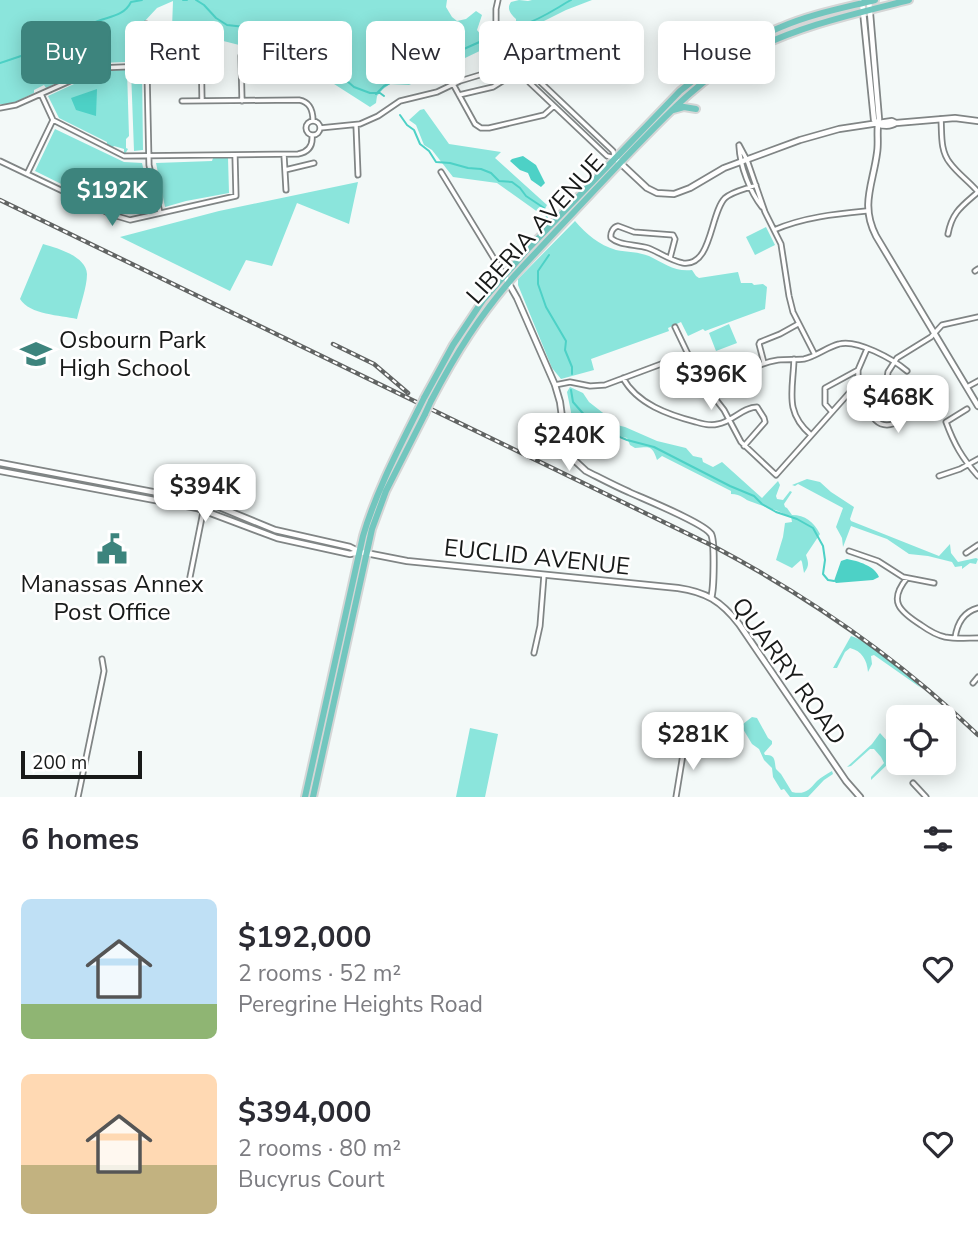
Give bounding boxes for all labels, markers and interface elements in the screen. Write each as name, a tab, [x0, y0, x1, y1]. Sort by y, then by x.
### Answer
chip: Buy	[21, 21, 111, 84]
chip: Rent	[125, 21, 224, 84]
chip: Filters	[238, 21, 352, 84]
chip: New	[366, 21, 465, 84]
chip: Apartment	[479, 21, 644, 84]
chip: House	[658, 21, 775, 84]
street label: LIBERIA AVENUE	[459, 147, 611, 311]
pin: $192K	[63, 168, 161, 228]
text: $192K	[77, 175, 147, 206]
place label: Osbourn Park High School	[59, 324, 207, 384]
school or university icon: Osbourn Park High School	[19, 337, 53, 371]
pin: $396K	[662, 352, 760, 412]
text: $396K	[676, 359, 746, 390]
pin: $468K	[849, 376, 947, 435]
text: $468K	[863, 382, 933, 413]
pin: $240K	[520, 414, 618, 473]
text: $240K	[534, 420, 604, 451]
pin: $394K	[156, 464, 254, 524]
text: $394K	[170, 471, 240, 502]
street label: EUCLID AVENUE	[442, 531, 632, 583]
public building icon: Manassas Annex Post Office	[95, 532, 129, 566]
place label: Manassas Annex Post Office	[20, 568, 204, 628]
street label: QUARRY ROAD	[725, 591, 853, 751]
map controls	[886, 705, 956, 775]
button: locate	[886, 705, 956, 775]
pin: $281K	[644, 712, 742, 772]
text: $281K	[658, 719, 728, 750]
scale bar	[21, 748, 142, 780]
text: 200 m	[32, 750, 87, 776]
text: 6 homes	[21, 819, 139, 860]
icon: filters	[919, 820, 957, 858]
text: $192,000	[238, 917, 371, 958]
icon: home	[77, 927, 161, 1011]
icon: heart	[919, 950, 957, 988]
text: 2 rooms · 52 m²	[238, 958, 401, 989]
text: Peregrine Heights Road	[238, 989, 483, 1020]
text: $394,000	[238, 1092, 371, 1133]
icon: home	[77, 1102, 161, 1186]
icon: heart	[919, 1125, 957, 1163]
text: 2 rooms · 80 m²	[238, 1133, 401, 1164]
text: Bucyrus Court	[238, 1164, 384, 1195]

